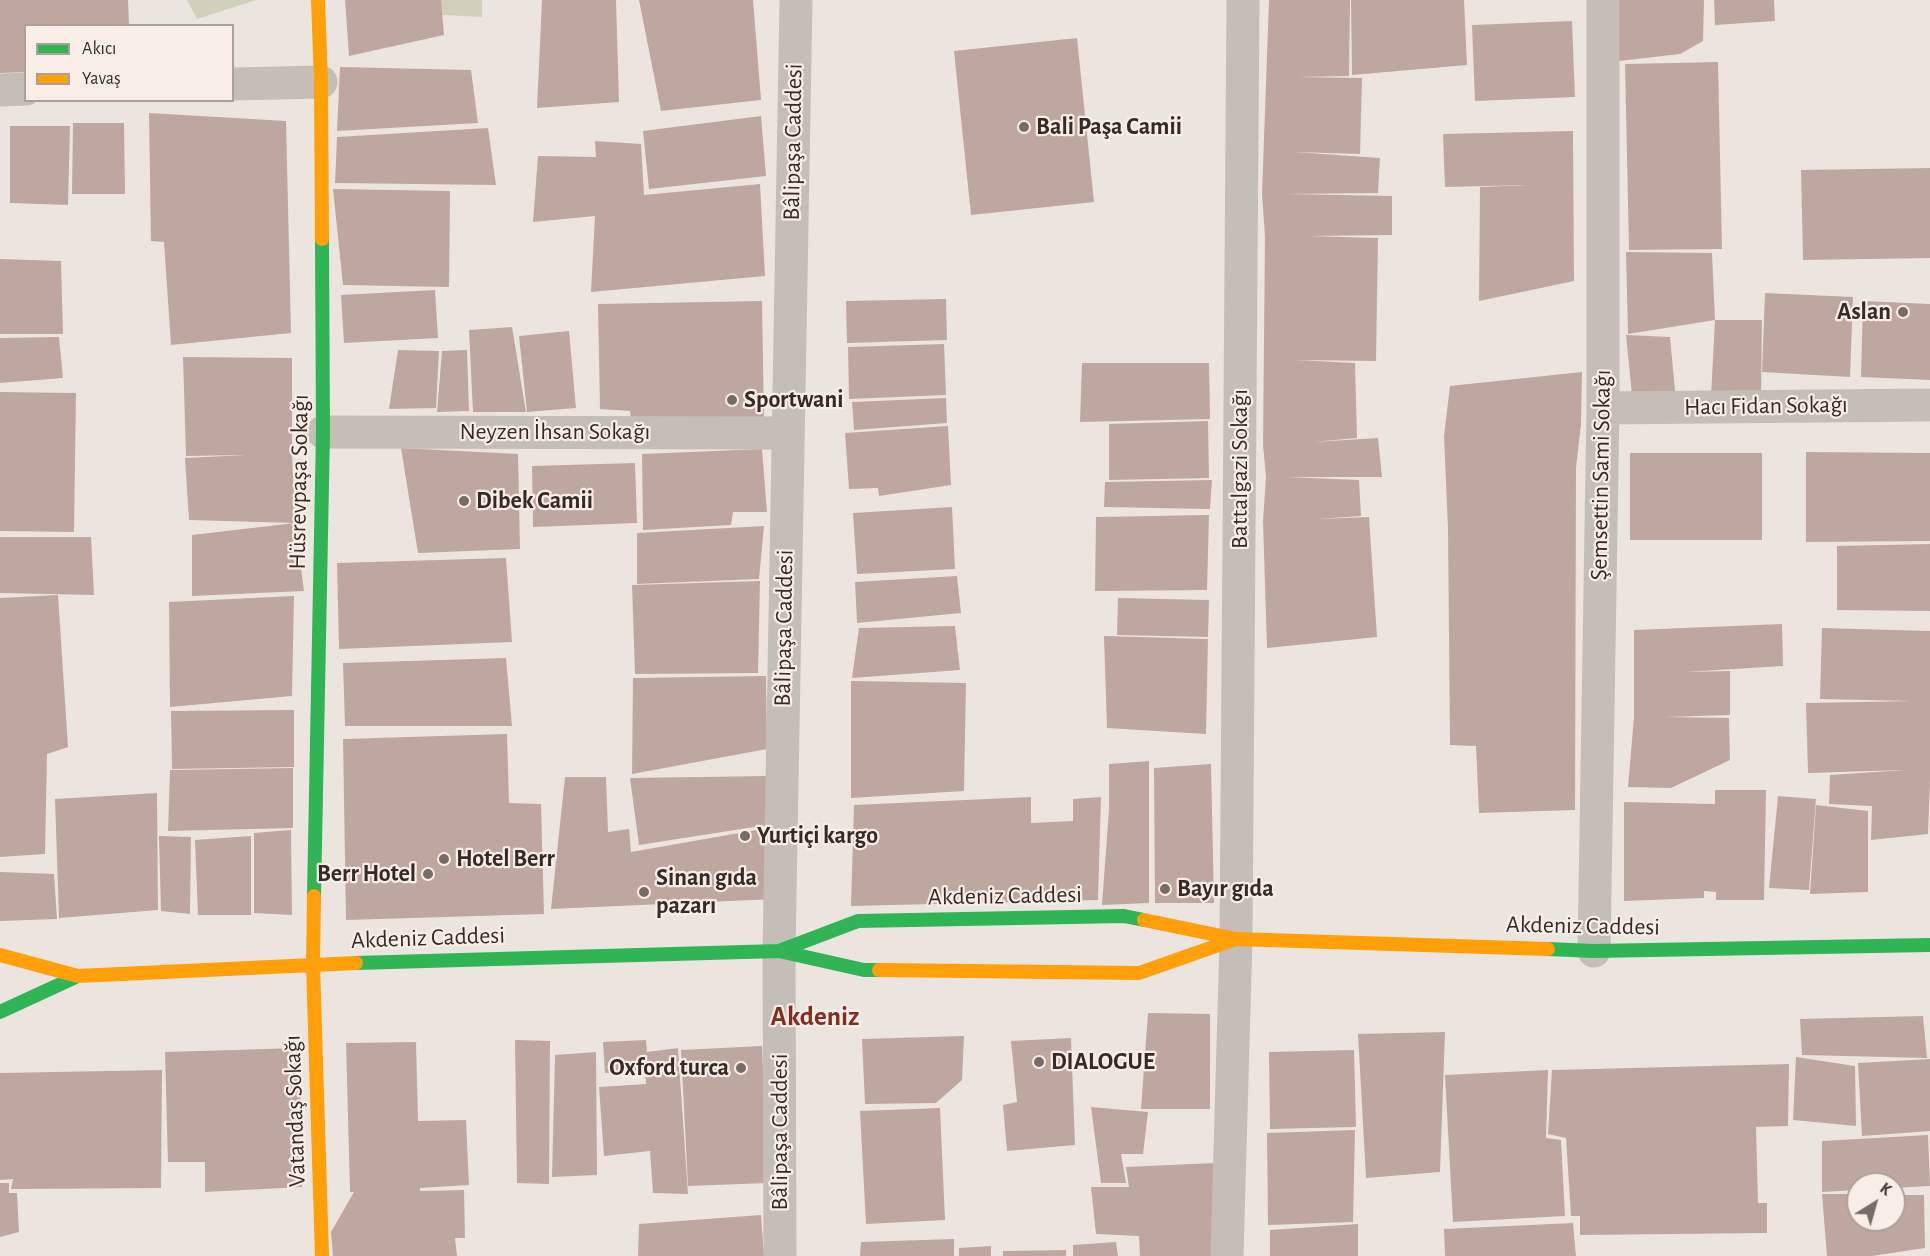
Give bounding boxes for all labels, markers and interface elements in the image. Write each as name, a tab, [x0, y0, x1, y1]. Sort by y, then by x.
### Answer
legend	[24, 24, 234, 102]
text: Akıcı	[82, 40, 116, 58]
street label: Bâlipaşa Caddesi	[777, 63, 809, 221]
text: Yavaş	[82, 70, 121, 88]
place label: Bali Paşa Camii	[1036, 113, 1182, 141]
marker: Bali Paşa Camii	[1017, 120, 1031, 134]
place label: Aslan	[1837, 298, 1891, 326]
marker: Aslan	[1896, 305, 1910, 319]
street label: Şemsettin Sami Sokağı	[1585, 369, 1617, 581]
place label: Sportwani	[744, 386, 843, 414]
street label: Battalgazi Sokağı	[1226, 389, 1254, 549]
street label: Hacı Fidan Sokağı	[1684, 390, 1848, 422]
marker: Sportwani	[725, 393, 739, 407]
street label: Hüsrevpaşa Sokağı	[283, 394, 315, 570]
street label: Neyzen İhsan Sokağı	[460, 418, 650, 446]
place label: Dibek Camii	[476, 487, 593, 515]
marker: Dibek Camii	[457, 494, 471, 508]
street label: Bâlipaşa Caddesi	[768, 549, 800, 707]
place label: Yurtiçi kargo	[757, 822, 878, 850]
marker: Yurtiçi kargo	[738, 829, 752, 843]
place label: Hotel Berr	[456, 845, 555, 873]
marker: Hotel Berr	[437, 852, 451, 866]
place label: Berr Hotel	[317, 860, 416, 888]
place label: Sinan gıda pazarı	[656, 864, 757, 920]
marker: Berr Hotel	[421, 867, 435, 881]
place label: Bayır gıda	[1177, 875, 1274, 903]
street label: Akdeniz Caddesi	[928, 880, 1082, 912]
marker: Bayır gıda	[1158, 882, 1172, 896]
marker: Sinan gıda pazarı	[637, 885, 651, 899]
street label: Akdeniz Caddesi	[1506, 910, 1660, 942]
street label: Akdeniz Caddesi	[350, 921, 506, 955]
district label: Akdeniz	[770, 1001, 860, 1033]
street label: Vatandaş Sokağı	[278, 1034, 312, 1188]
place label: DIALOGUE	[1051, 1048, 1155, 1076]
street label: Bâlipaşa Caddesi	[766, 1053, 794, 1211]
place label: Oxford turca	[609, 1054, 729, 1082]
marker: DIALOGUE	[1032, 1055, 1046, 1069]
marker: Oxford turca	[734, 1061, 748, 1075]
north arrow	[1846, 1172, 1906, 1232]
text: K	[1877, 1180, 1894, 1198]

